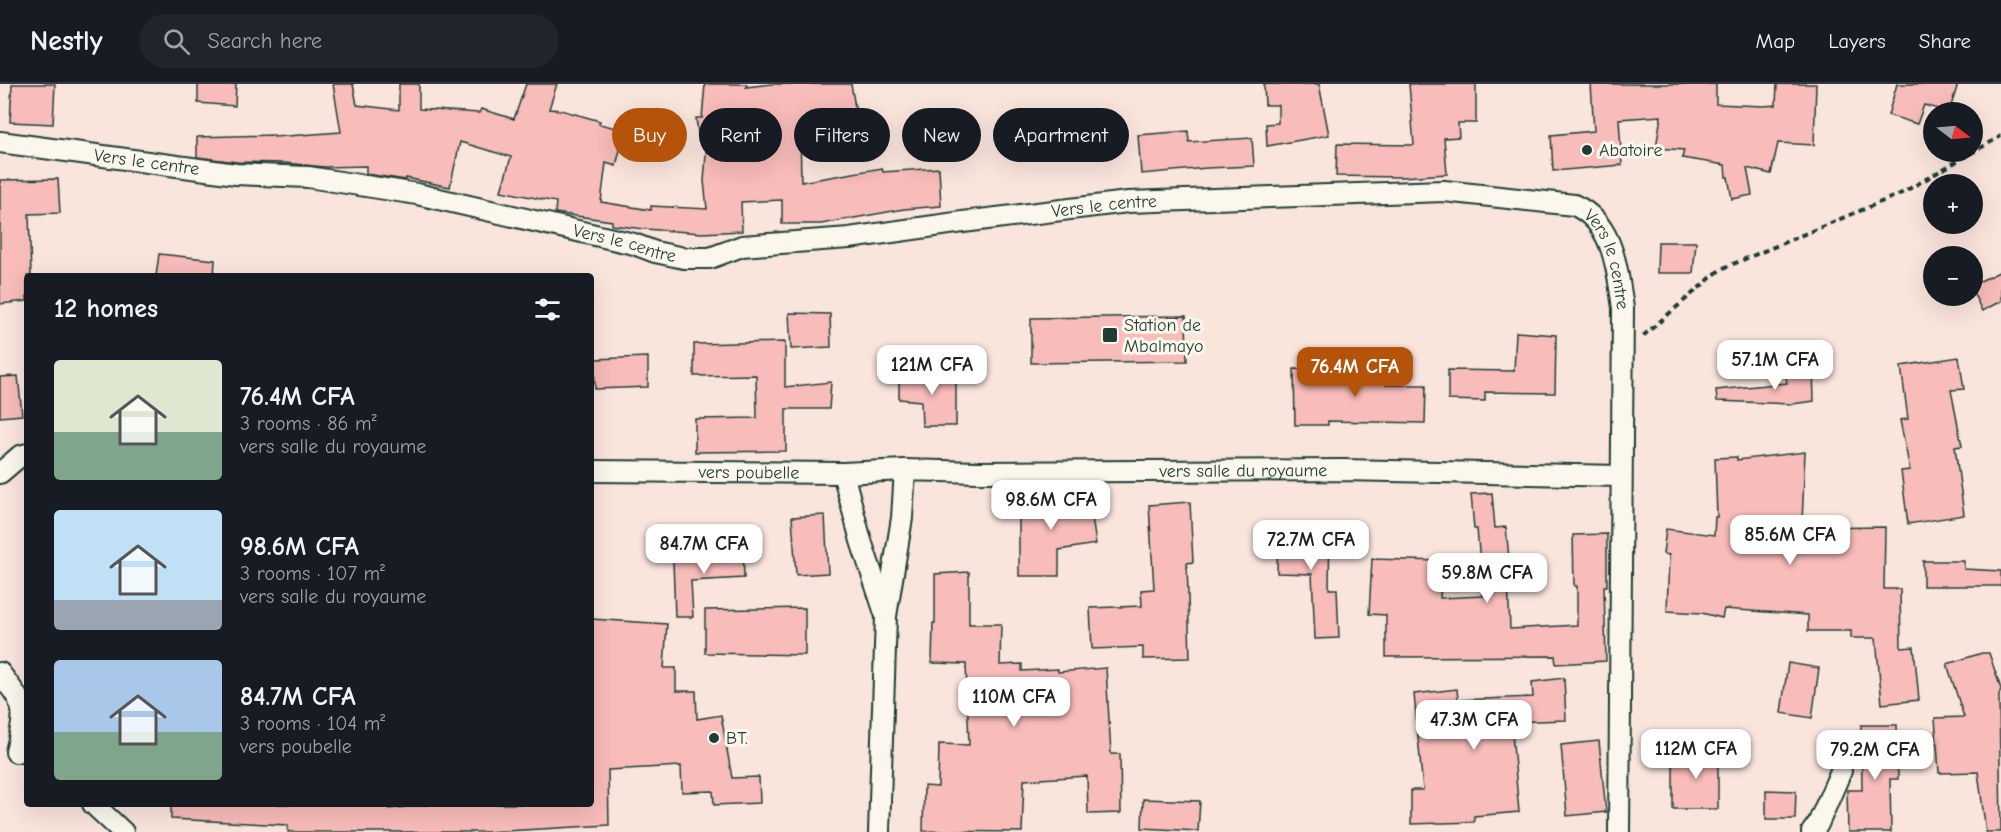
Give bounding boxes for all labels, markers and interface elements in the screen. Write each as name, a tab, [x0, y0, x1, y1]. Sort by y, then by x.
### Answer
search box	[139, 14, 559, 68]
text: Nestly	[30, 25, 103, 57]
icon: search	[160, 25, 193, 58]
text: Search here	[208, 28, 322, 54]
text: Map	[1756, 29, 1795, 53]
text: Layers	[1828, 29, 1886, 53]
text: Share	[1919, 29, 1971, 53]
north arrow	[1923, 102, 1983, 162]
map controls	[1923, 102, 1983, 306]
chip: Buy	[612, 108, 687, 162]
chip: Rent	[699, 108, 782, 162]
chip: Filters	[794, 108, 890, 162]
chip: New	[902, 108, 981, 162]
chip: Apartment	[993, 108, 1129, 162]
place label: Abatoire	[1599, 140, 1662, 161]
marker: Abatoire	[1580, 143, 1594, 157]
street label: Vers le centre	[93, 144, 201, 179]
button: +	[1923, 174, 1983, 234]
street label: Vers le centre	[1050, 191, 1157, 222]
street label: Vers le centre	[1580, 205, 1634, 311]
street label: Vers le centre	[571, 220, 678, 267]
button: −	[1923, 246, 1983, 306]
icon: filters	[531, 293, 564, 326]
text: 12 homes	[54, 294, 158, 324]
place label: Station de Mbalmayo	[1124, 315, 1203, 357]
marker: Station de Mbalmayo	[1101, 326, 1119, 344]
pin: 57.1M CFA	[1706, 340, 1844, 391]
pin: 121M CFA	[870, 345, 994, 396]
pin: 76.4M CFA	[1286, 347, 1424, 398]
text: 57.1M CFA	[1731, 348, 1819, 371]
text: 121M CFA	[891, 353, 973, 376]
text: 76.4M CFA	[1311, 355, 1399, 378]
text: 76.4M CFA	[240, 382, 355, 412]
icon: home	[102, 384, 174, 456]
text: 3 rooms · 86 m²	[240, 412, 377, 435]
text: vers salle du royaume	[240, 435, 426, 458]
street label: vers salle du royaume	[1159, 460, 1327, 482]
street label: vers poubelle	[698, 461, 799, 483]
pin: 98.6M CFA	[982, 480, 1120, 531]
text: 98.6M CFA	[1005, 488, 1097, 511]
pin: 85.6M CFA	[1721, 515, 1859, 566]
pin: 72.7M CFA	[1242, 520, 1380, 571]
text: 85.6M CFA	[1744, 523, 1836, 546]
pin: 84.7M CFA	[635, 524, 773, 575]
text: 72.7M CFA	[1267, 528, 1355, 551]
text: 98.6M CFA	[240, 532, 359, 562]
text: 84.7M CFA	[660, 532, 748, 555]
icon: home	[102, 534, 174, 606]
pin: 59.8M CFA	[1418, 553, 1556, 604]
text: 59.8M CFA	[1441, 561, 1533, 584]
text: 3 rooms · 107 m²	[240, 562, 385, 585]
text: vers salle du royaume	[240, 585, 426, 608]
pin: 110M CFA	[952, 677, 1076, 728]
text: 84.7M CFA	[240, 682, 356, 712]
icon: home	[102, 684, 174, 756]
text: 110M CFA	[972, 685, 1056, 708]
pin: 47.3M CFA	[1405, 700, 1543, 751]
text: 47.3M CFA	[1430, 708, 1518, 731]
text: 3 rooms · 104 m²	[240, 712, 385, 735]
place label: BT.	[726, 728, 748, 749]
pin: 112M CFA	[1634, 729, 1758, 780]
pin: 79.2M CFA	[1806, 730, 1944, 781]
marker: BT.	[707, 731, 721, 745]
text: vers poubelle	[240, 735, 352, 758]
text: 112M CFA	[1655, 737, 1737, 760]
text: 79.2M CFA	[1830, 738, 1920, 761]

